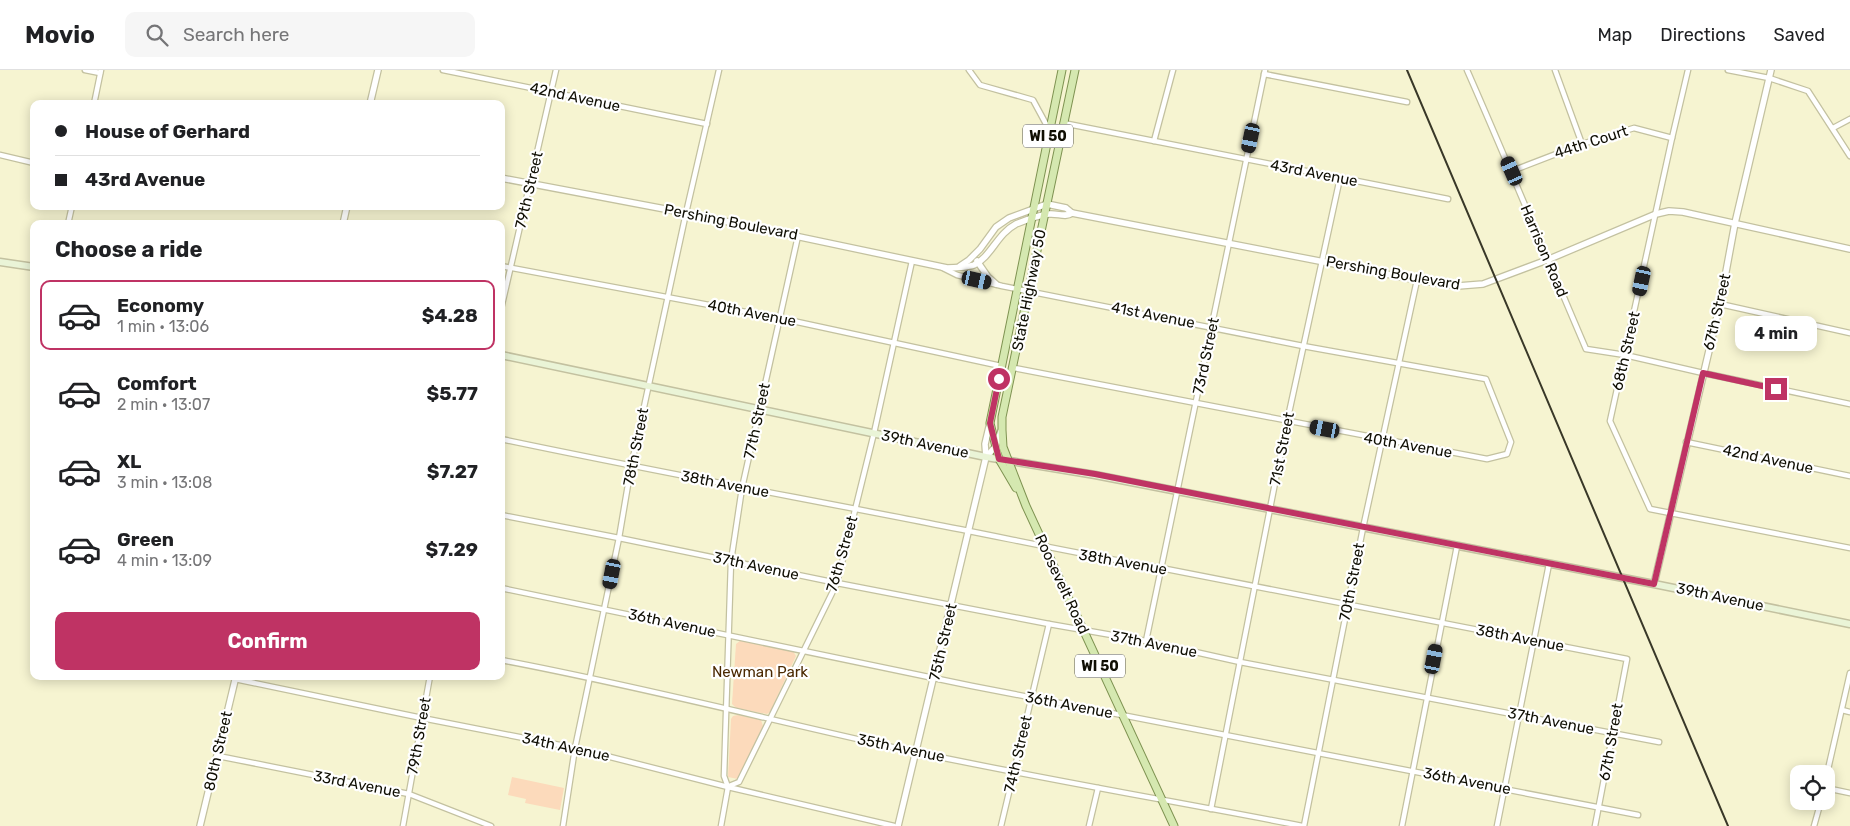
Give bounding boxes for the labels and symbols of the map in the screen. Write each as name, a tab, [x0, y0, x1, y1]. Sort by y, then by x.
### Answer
street label: 42nd Avenue	[528, 79, 622, 115]
car	[1240, 122, 1261, 154]
street label: 44th Court	[1552, 122, 1630, 162]
road number: WI 50	[1023, 124, 1073, 148]
street label: 79th Street	[511, 150, 547, 230]
car	[1499, 154, 1524, 188]
street label: 43rd Avenue	[1269, 156, 1359, 190]
street label: Pershing Boulevard	[663, 200, 799, 244]
street label: Harrison Road	[1516, 202, 1572, 300]
street label: State Highway 50	[1008, 228, 1050, 352]
street label: Pershing Boulevard	[1324, 252, 1462, 294]
car	[1631, 265, 1652, 297]
car	[960, 269, 993, 291]
street label: 67th Street	[1699, 272, 1735, 352]
street label: 40th Avenue	[706, 296, 798, 330]
street label: 41st Avenue	[1110, 298, 1196, 332]
street label: 68th Street	[1608, 310, 1644, 392]
street label: 73rd Street	[1189, 316, 1223, 396]
callout: 4 min	[1735, 316, 1817, 352]
route start	[988, 368, 1010, 390]
route end	[1765, 378, 1787, 400]
street label: 77th Street	[740, 381, 774, 461]
street label: 78th Street	[620, 406, 652, 488]
street label: 71st Street	[1266, 411, 1298, 487]
car	[1308, 419, 1341, 439]
street label: 39th Avenue	[880, 426, 970, 462]
street label: 40th Avenue	[1362, 428, 1454, 462]
street label: 42nd Avenue	[1721, 441, 1815, 477]
street label: 38th Avenue	[679, 467, 771, 501]
street label: 76th Street	[823, 514, 861, 594]
street label: Roosevelt Road	[1031, 531, 1093, 637]
street label: 70th Street	[1336, 541, 1368, 623]
street label: 38th Avenue	[1077, 545, 1169, 579]
street label: 37th Avenue	[711, 548, 801, 584]
car	[601, 558, 622, 590]
street label: 39th Avenue	[1675, 579, 1765, 615]
street label: 75th Street	[925, 602, 961, 682]
street label: 36th Avenue	[627, 605, 717, 641]
street label: 38th Avenue	[1474, 621, 1566, 655]
street label: 37th Avenue	[1109, 627, 1199, 661]
car	[1423, 643, 1444, 675]
road number: WI 50	[1075, 654, 1125, 678]
park label: Newman Park	[712, 663, 808, 681]
street label: 36th Avenue	[1024, 688, 1114, 722]
street label: 79th Street	[403, 696, 435, 776]
street label: 67th Street	[1595, 702, 1627, 782]
street label: 37th Avenue	[1506, 704, 1596, 738]
street label: 80th Street	[200, 709, 236, 793]
street label: 74th Street	[1000, 714, 1036, 794]
street label: 34th Avenue	[521, 729, 611, 765]
street label: 35th Avenue	[856, 730, 946, 766]
street label: 36th Avenue	[1422, 764, 1512, 798]
street label: 33rd Avenue	[312, 767, 402, 801]

